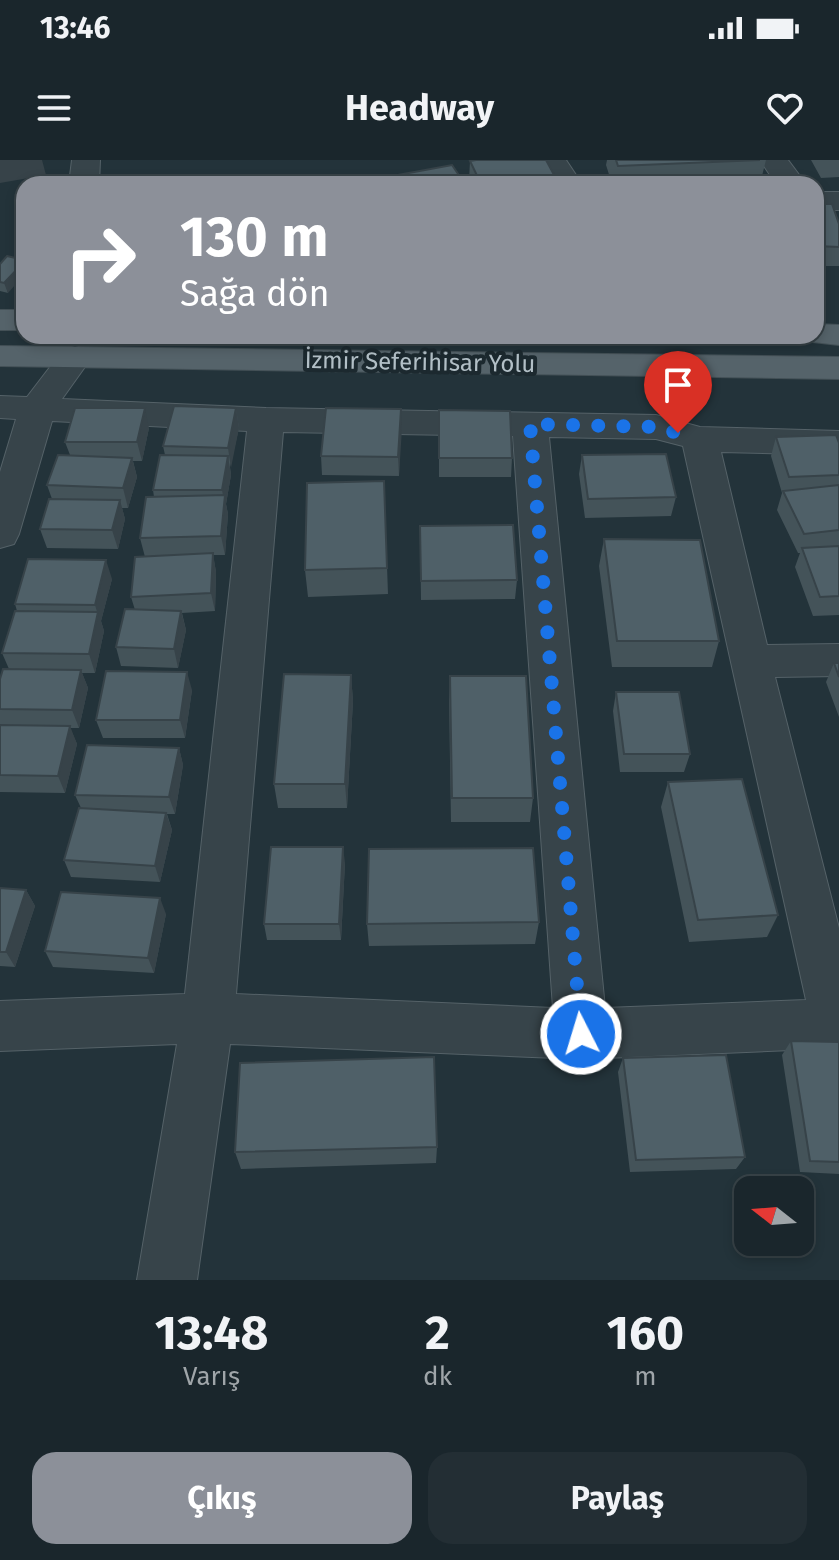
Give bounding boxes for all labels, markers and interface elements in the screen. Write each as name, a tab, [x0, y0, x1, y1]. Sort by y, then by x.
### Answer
text: 13:46	[40, 10, 110, 46]
icon: menu	[32, 86, 76, 130]
text: Headway	[345, 86, 494, 130]
icon: heart	[763, 86, 807, 130]
text: 130 m	[180, 204, 328, 271]
icon: right	[48, 208, 152, 312]
text: Sağa dön	[180, 272, 330, 316]
street label: İzmir Seferihisar Yolu	[304, 346, 536, 378]
pin	[644, 351, 712, 433]
icon: arrive	[656, 363, 700, 407]
position arrow	[539, 992, 623, 1076]
north arrow	[734, 1176, 814, 1256]
map controls	[734, 1176, 814, 1256]
text: 13:48	[155, 1304, 268, 1362]
text: 2	[425, 1304, 450, 1362]
text: 160	[607, 1304, 684, 1362]
text: Varış	[183, 1361, 240, 1392]
text: dk	[423, 1361, 452, 1392]
text: m	[634, 1361, 657, 1392]
button: Çıkış	[32, 1452, 412, 1544]
button: Paylaş	[428, 1452, 807, 1544]

